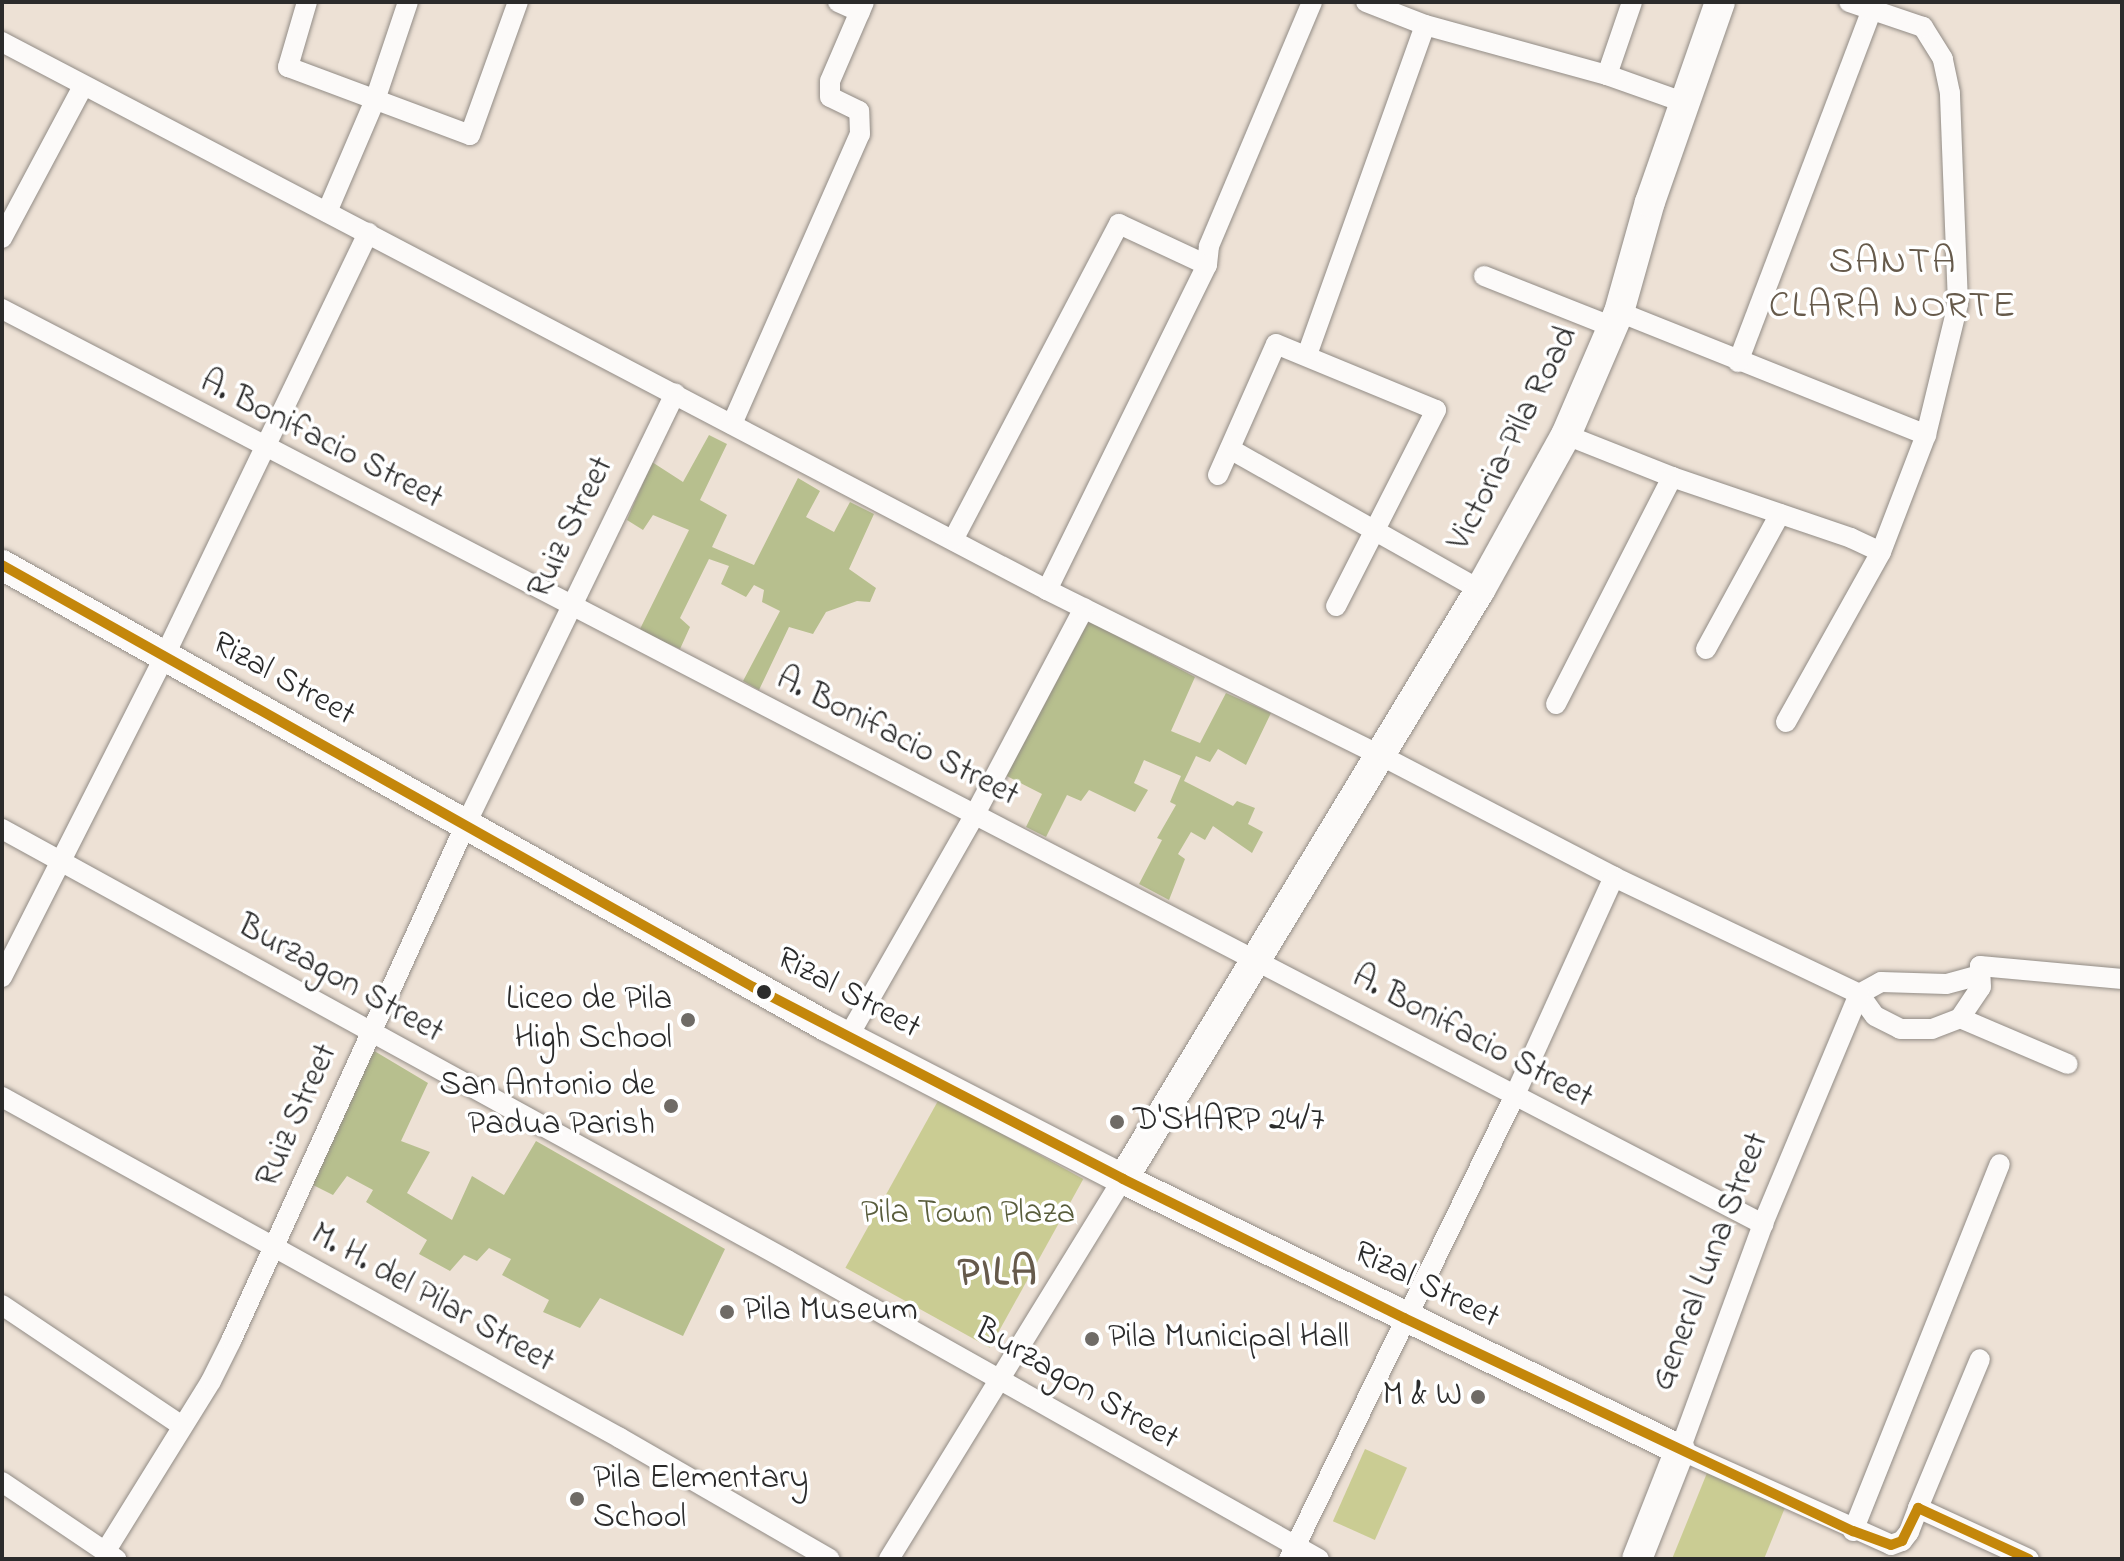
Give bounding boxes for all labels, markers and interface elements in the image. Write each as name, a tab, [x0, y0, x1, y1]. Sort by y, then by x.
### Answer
district label: SANTA CLARA NORTE	[1769, 241, 2017, 330]
street label: Victoria-Pila Road	[1440, 320, 1588, 558]
street label: A. Bonifacio Street	[193, 362, 449, 520]
street label: Ruiz Street	[520, 450, 624, 606]
street label: Rizal Street	[204, 624, 362, 736]
street label: A. Bonifacio Street	[769, 659, 1025, 817]
street label: Burzagon Street	[230, 907, 450, 1053]
street label: Rizal Street	[769, 939, 927, 1049]
street label: A. Bonifacio Street	[1345, 957, 1599, 1119]
place label: Liceo de Pila High School	[506, 980, 672, 1060]
unlabelled marker	[756, 984, 772, 1000]
marker: Liceo de Pila High School	[679, 1011, 697, 1029]
street label: Ruiz Street	[248, 1038, 348, 1194]
place label: San Antonio de Padua Parish	[439, 1066, 655, 1146]
marker: San Antonio de Padua Parish	[662, 1097, 680, 1115]
place label: D'SHARP 24/7	[1133, 1102, 1324, 1142]
marker: D'SHARP 24/7	[1108, 1113, 1126, 1131]
street label: General Luna Street	[1643, 1127, 1779, 1397]
park label: Pila Town Plaza	[861, 1195, 1075, 1235]
street label: M. H. del Pilar Street	[303, 1215, 561, 1383]
street label: Rizal Street	[1346, 1233, 1506, 1339]
district label: PILA	[957, 1249, 1039, 1299]
place label: Pila Museum	[743, 1292, 918, 1332]
marker: Pila Museum	[718, 1303, 736, 1321]
street label: Burzagon Street	[967, 1310, 1185, 1460]
place label: Pila Municipal Hall	[1108, 1319, 1349, 1359]
marker: Pila Municipal Hall	[1083, 1330, 1101, 1348]
place label: M & W	[1382, 1377, 1462, 1417]
marker: M & W	[1469, 1388, 1487, 1406]
place label: Pila Elementary School	[593, 1459, 808, 1538]
marker: Pila Elementary School	[568, 1490, 586, 1508]

